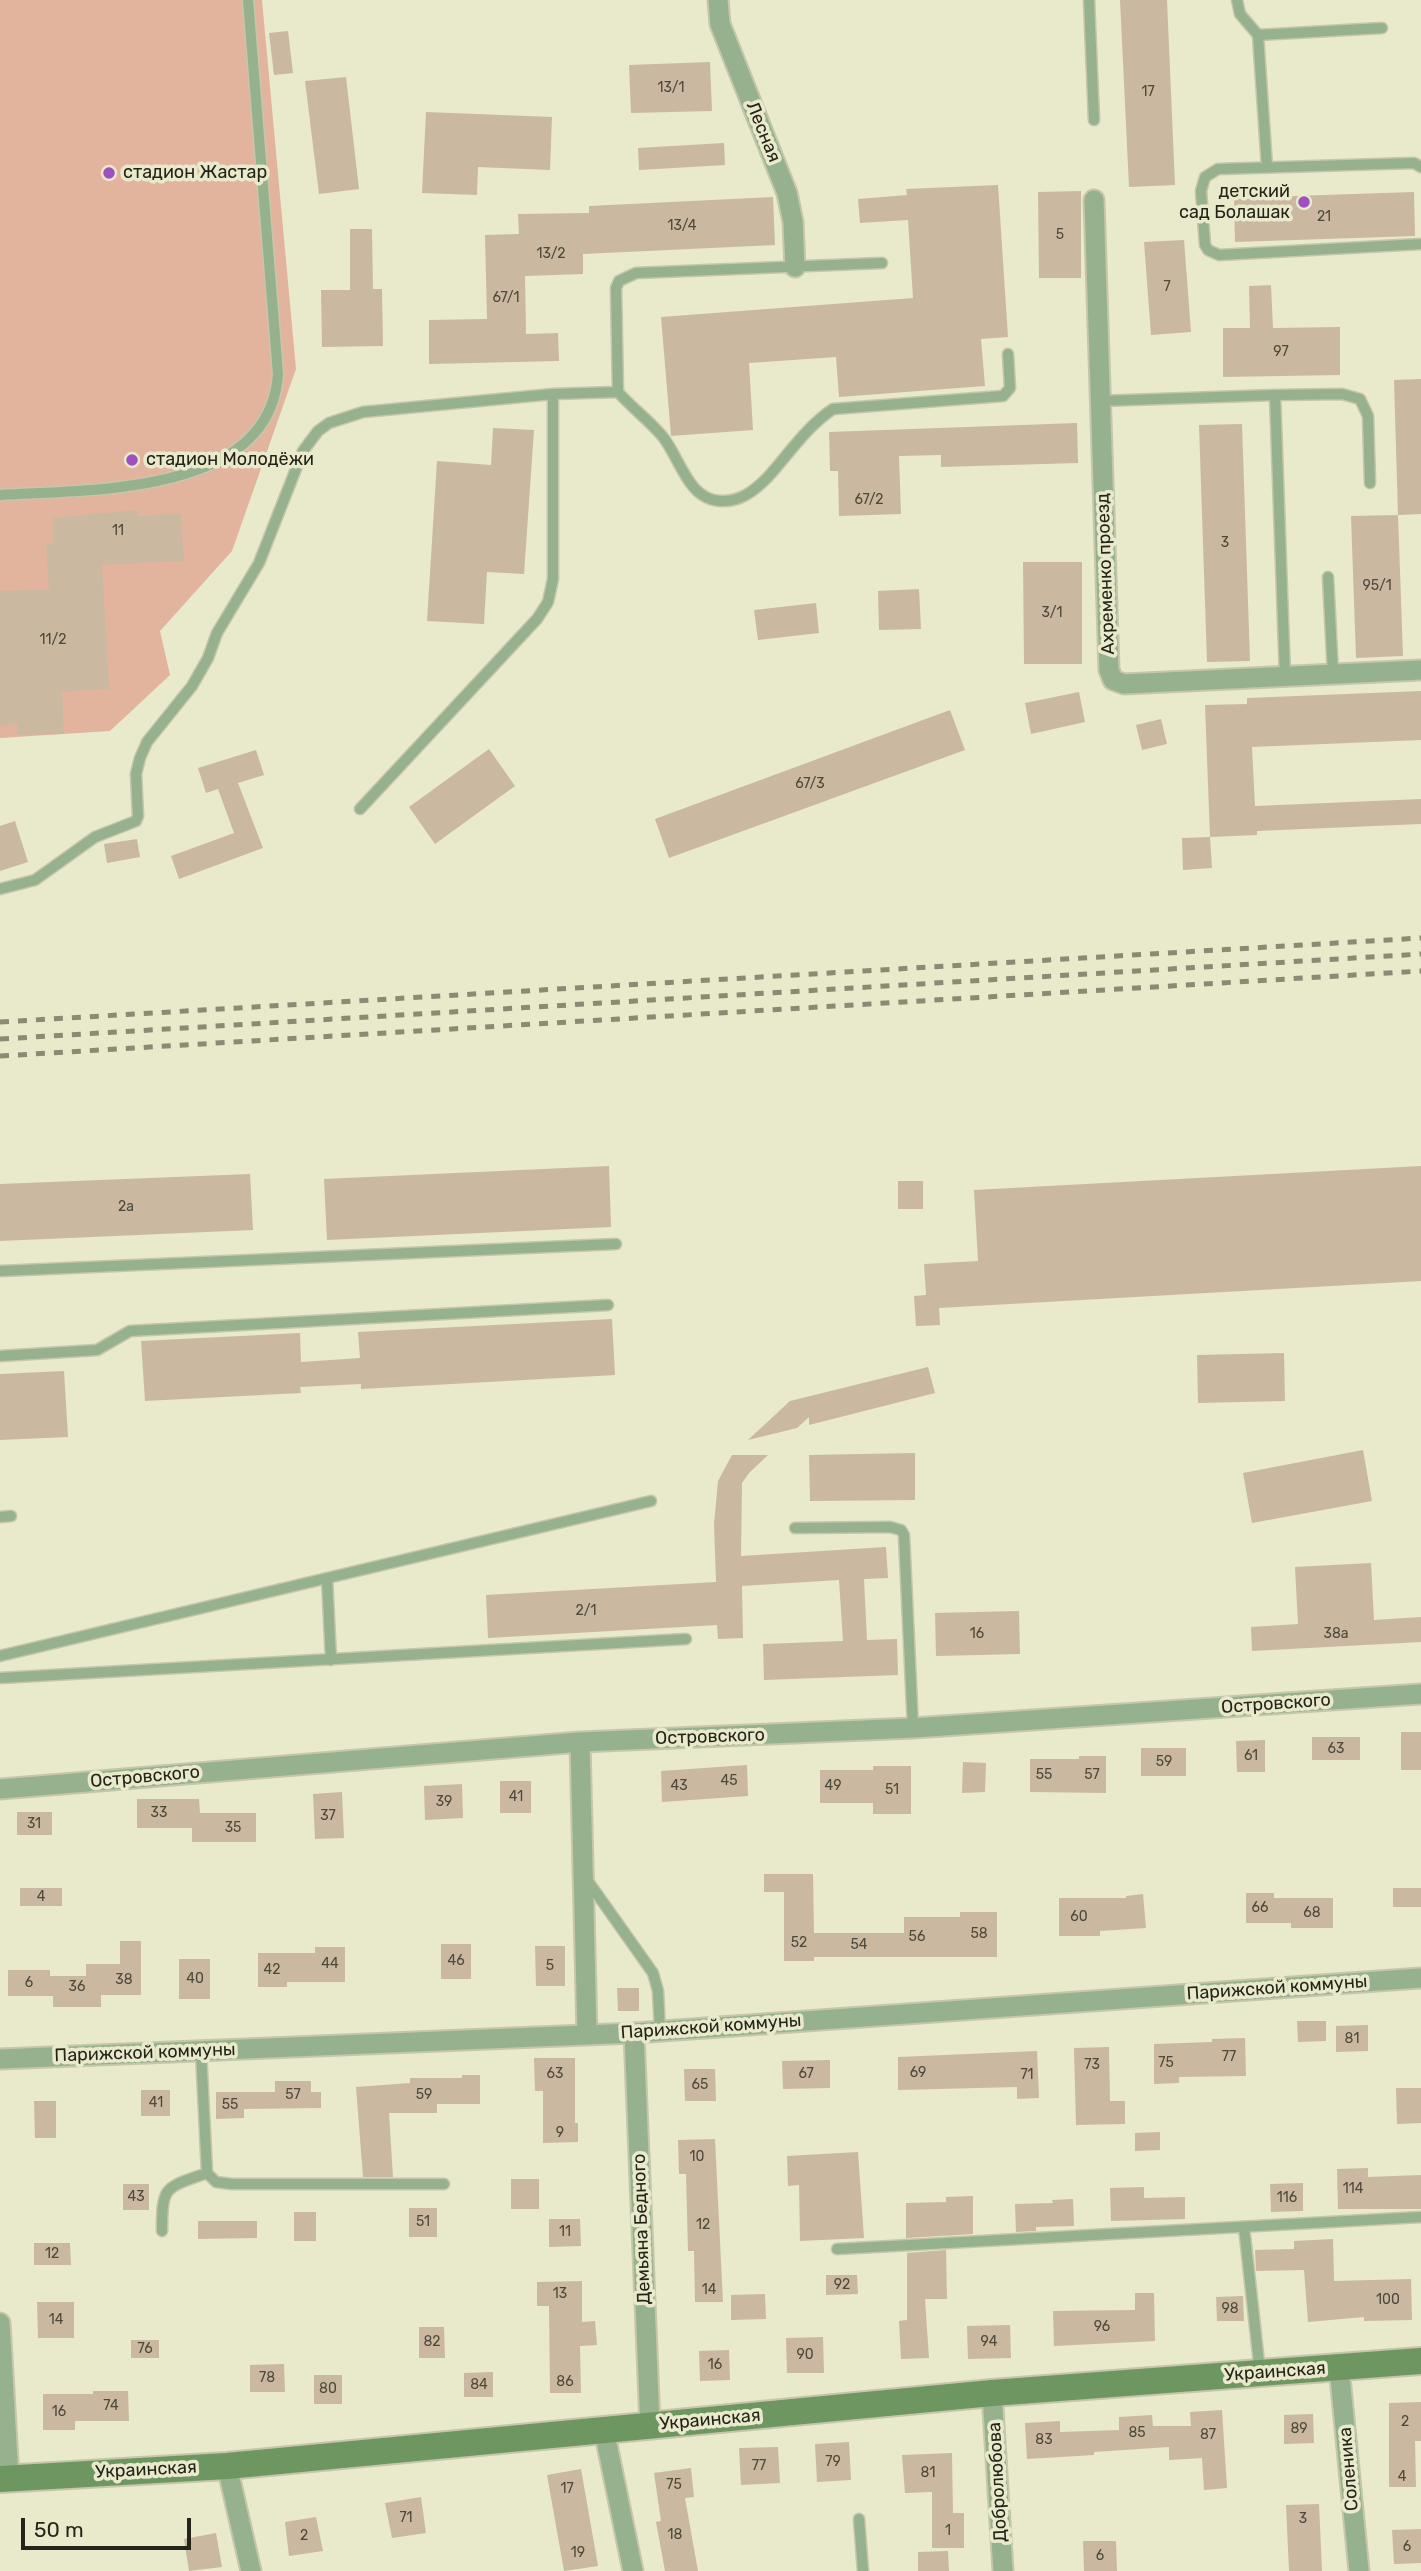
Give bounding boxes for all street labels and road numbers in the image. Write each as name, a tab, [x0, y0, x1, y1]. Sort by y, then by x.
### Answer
street label: Лесная	[741, 99, 785, 165]
street label: Ахременко проезд	[1092, 493, 1120, 655]
street label: Островского	[1220, 1689, 1332, 1719]
street label: Островского	[655, 1724, 765, 1750]
street label: Островского	[89, 1761, 201, 1793]
street label: Парижской коммуны	[1186, 1971, 1368, 2005]
street label: Парижской коммуны	[620, 2010, 802, 2044]
street label: Парижской коммуны	[54, 2039, 236, 2067]
street label: Демьяна Бедного	[629, 2153, 655, 2305]
street label: Украинская	[1224, 2358, 1326, 2386]
street label: Украинская	[659, 2405, 761, 2435]
street label: Добролюбова	[984, 2422, 1012, 2542]
street label: Соленика	[1335, 2426, 1363, 2512]
street label: Украинская	[95, 2457, 197, 2483]

